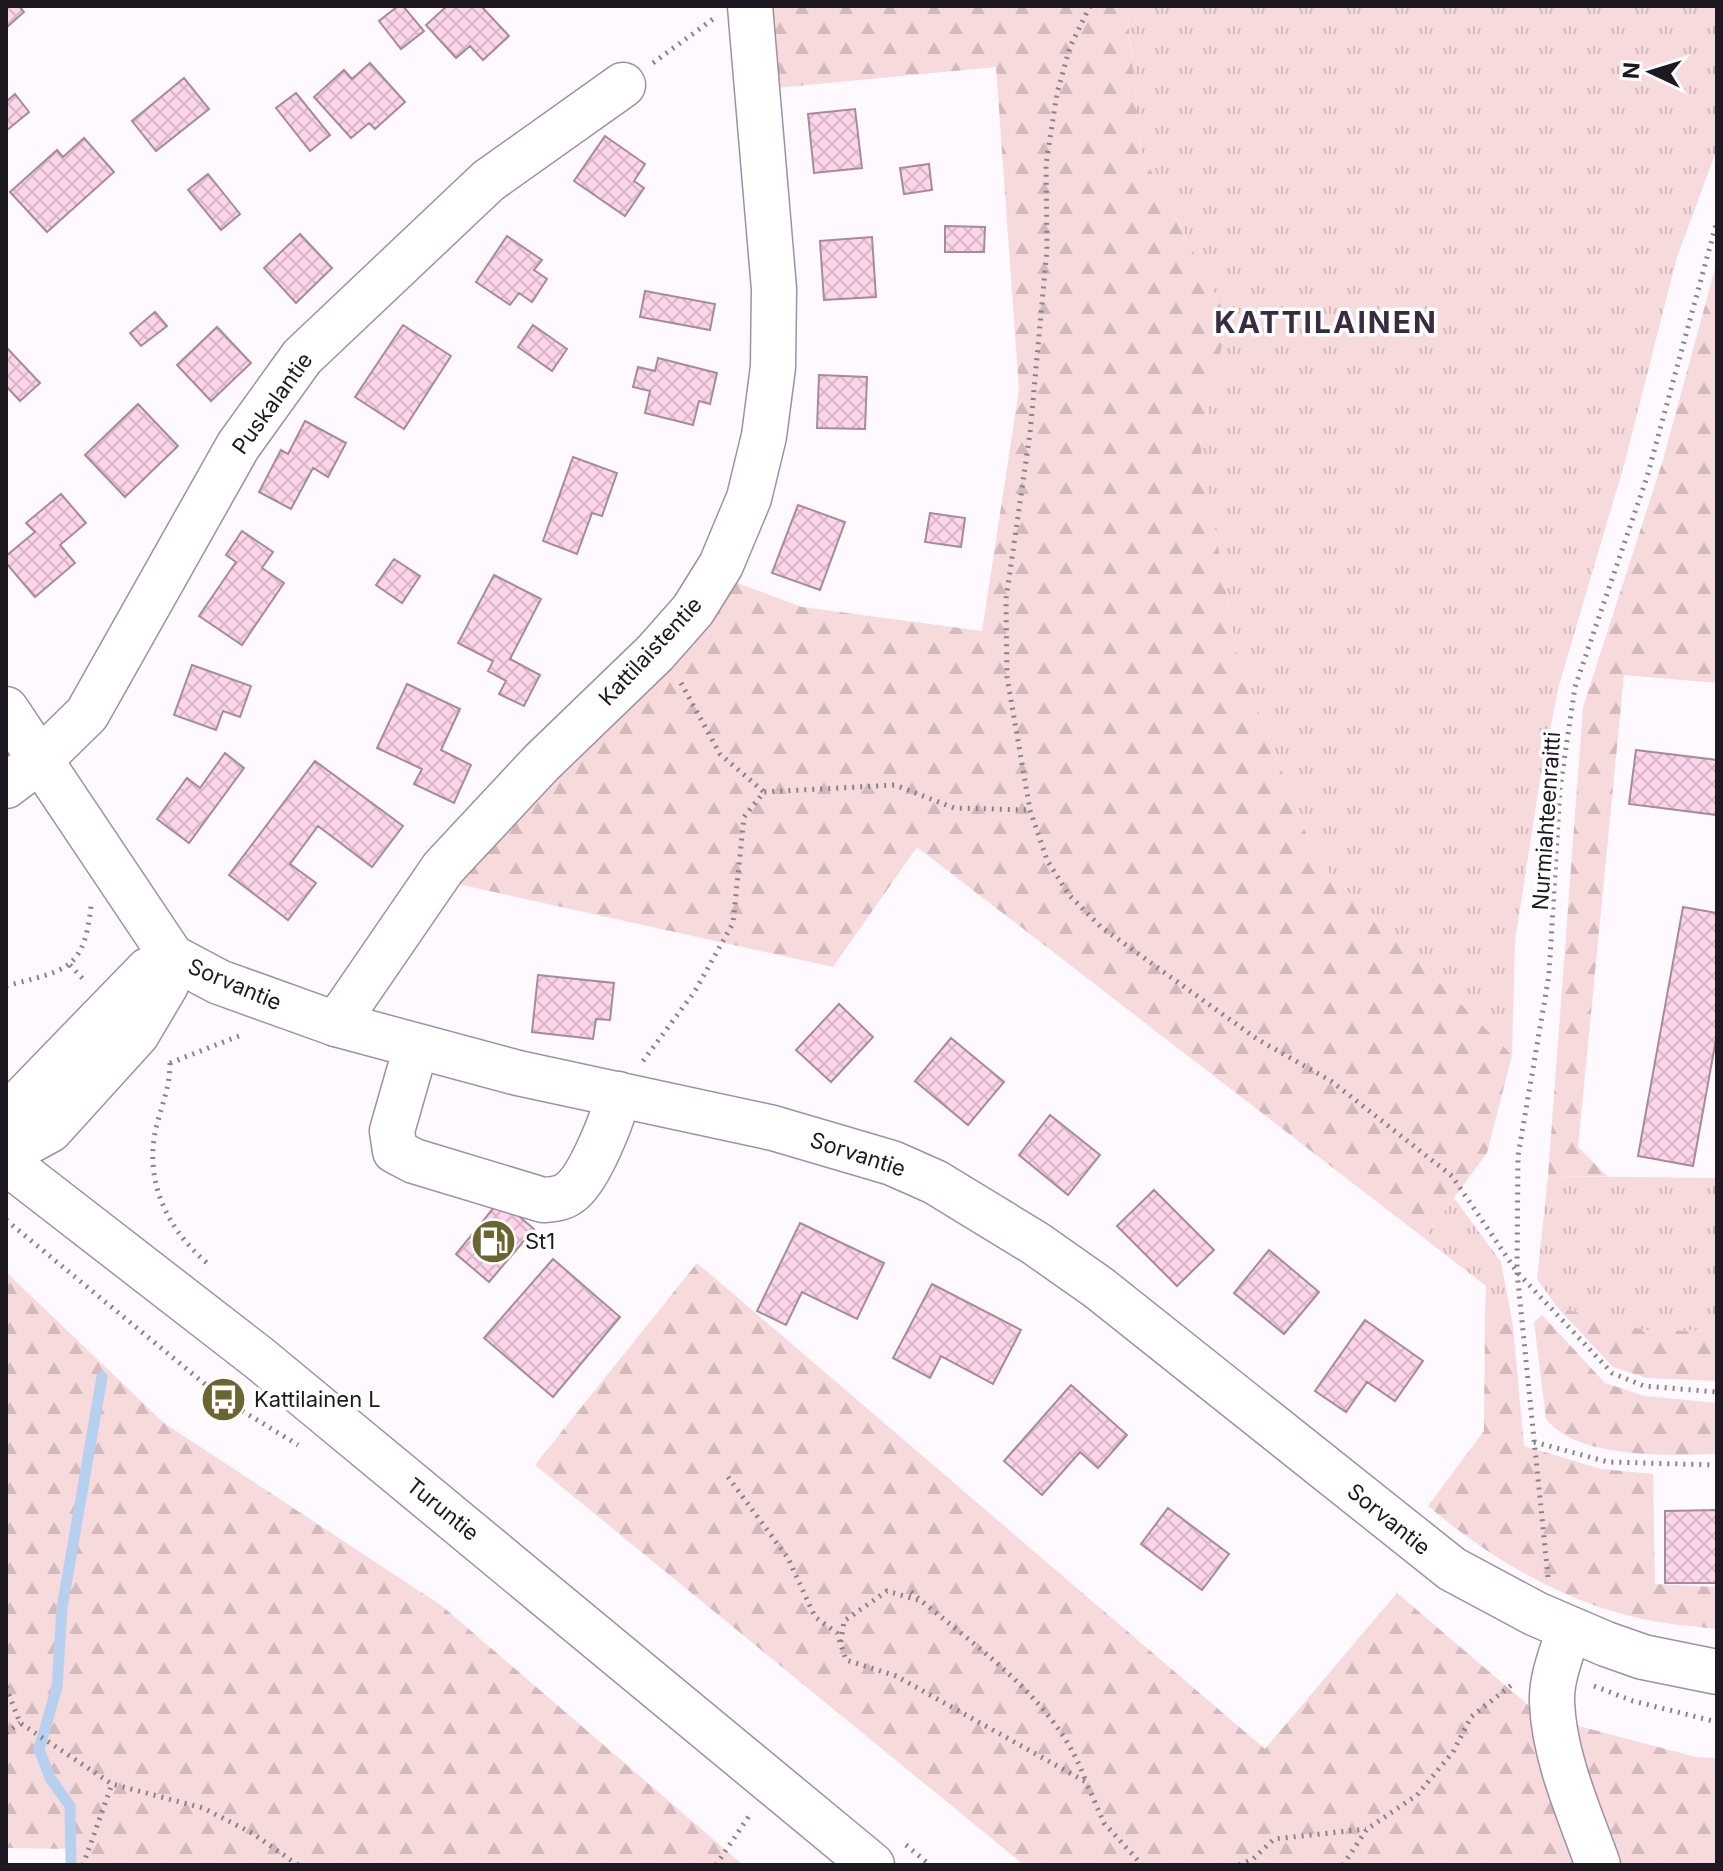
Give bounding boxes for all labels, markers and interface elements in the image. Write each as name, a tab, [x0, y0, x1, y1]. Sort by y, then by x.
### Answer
north arrow	[1611, 32, 1691, 112]
text: N	[1617, 61, 1645, 80]
district label: KATTILAINEN	[1214, 304, 1438, 340]
street label: Puskalantie	[226, 347, 318, 459]
street label: Kattilaistentie	[593, 591, 707, 711]
street label: Nurmiahteenraitti	[1527, 731, 1565, 911]
street label: Sorvantie	[184, 953, 286, 1015]
street label: Sorvantie	[807, 1126, 909, 1182]
fuel station icon: St1	[470, 1217, 518, 1265]
place label: St1	[525, 1228, 555, 1254]
bus stop icon: Kattilainen L	[199, 1375, 247, 1423]
place label: Kattilainen L	[254, 1386, 381, 1412]
street label: Turuntie	[402, 1472, 484, 1546]
street label: Sorvantie	[1342, 1478, 1436, 1560]

